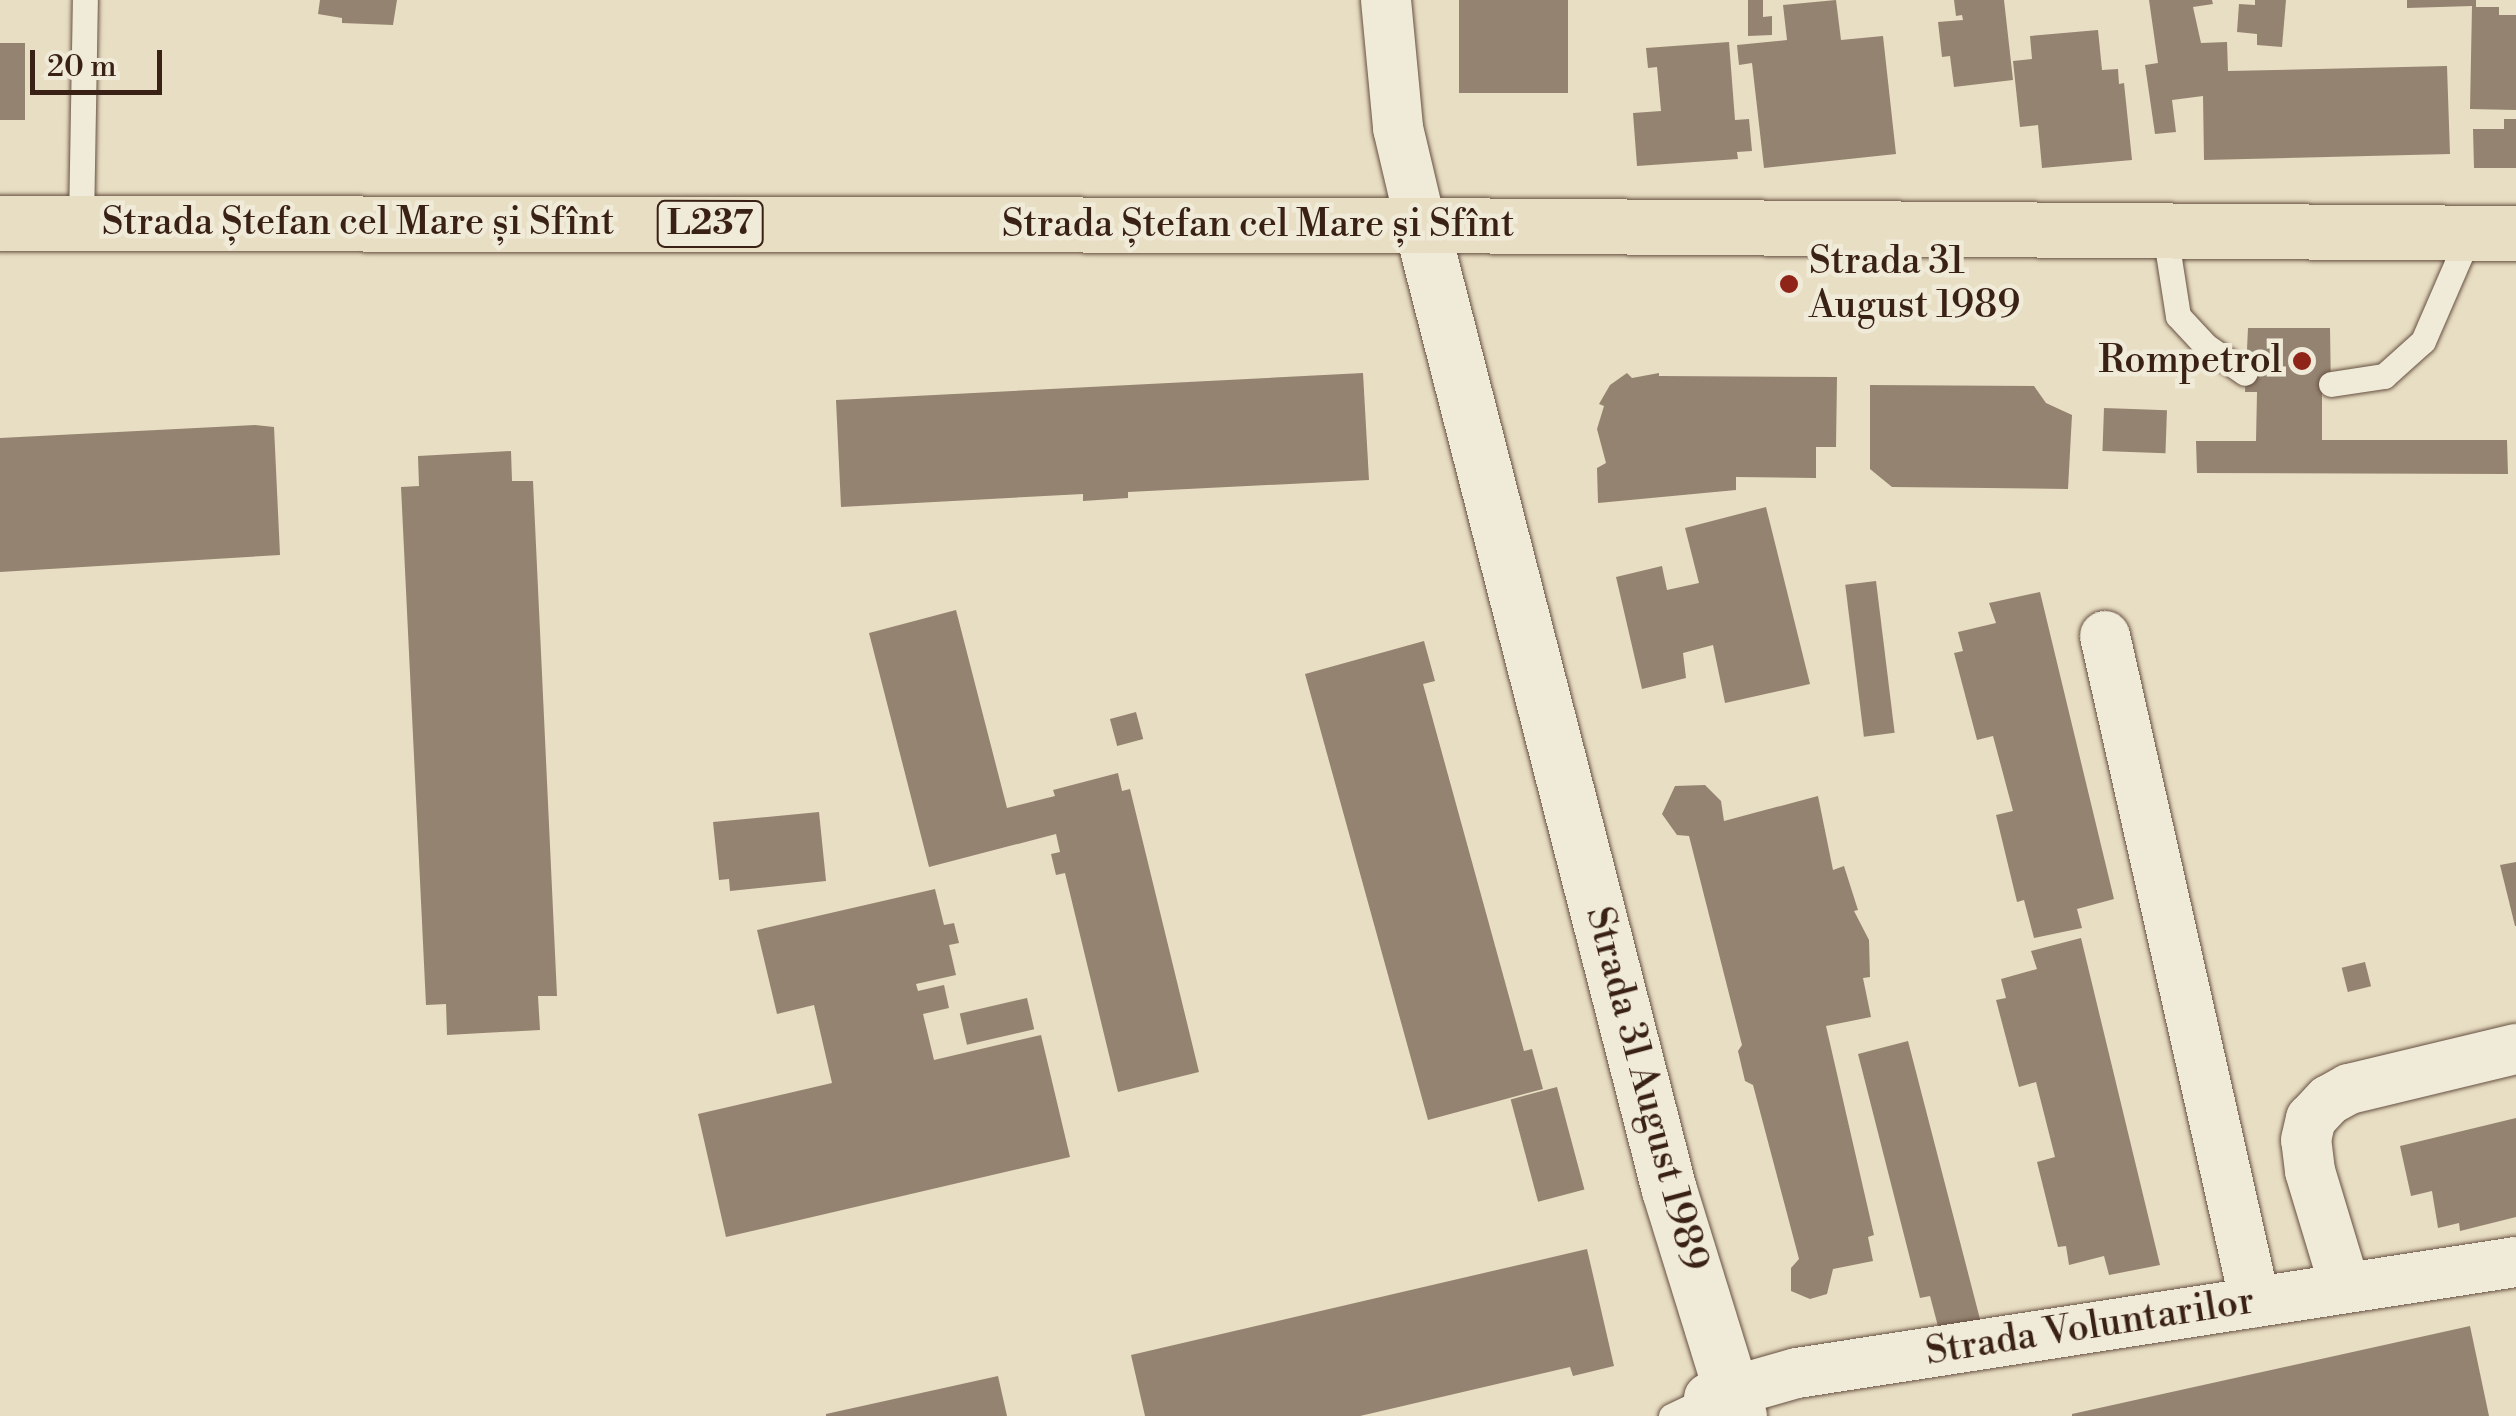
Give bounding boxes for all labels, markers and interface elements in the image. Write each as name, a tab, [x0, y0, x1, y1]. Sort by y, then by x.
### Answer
scale bar	[35, 30, 168, 92]
text: 20 m	[47, 48, 116, 86]
road number: L237	[655, 194, 765, 254]
street label: Strada Ștefan cel Mare și Sfînt	[102, 200, 614, 246]
street label: Strada Ștefan cel Mare și Sfînt	[1002, 202, 1514, 248]
place label: Strada 31 August 1989	[1809, 239, 2020, 328]
marker: Strada 31 August 1989	[1778, 273, 1800, 295]
place label: Rompetrol	[2098, 338, 2282, 384]
marker: Rompetrol	[2291, 350, 2313, 372]
street label: Strada 31 August 1989	[1575, 902, 1717, 1276]
street label: Strada Voluntarilor	[1922, 1279, 2258, 1375]

